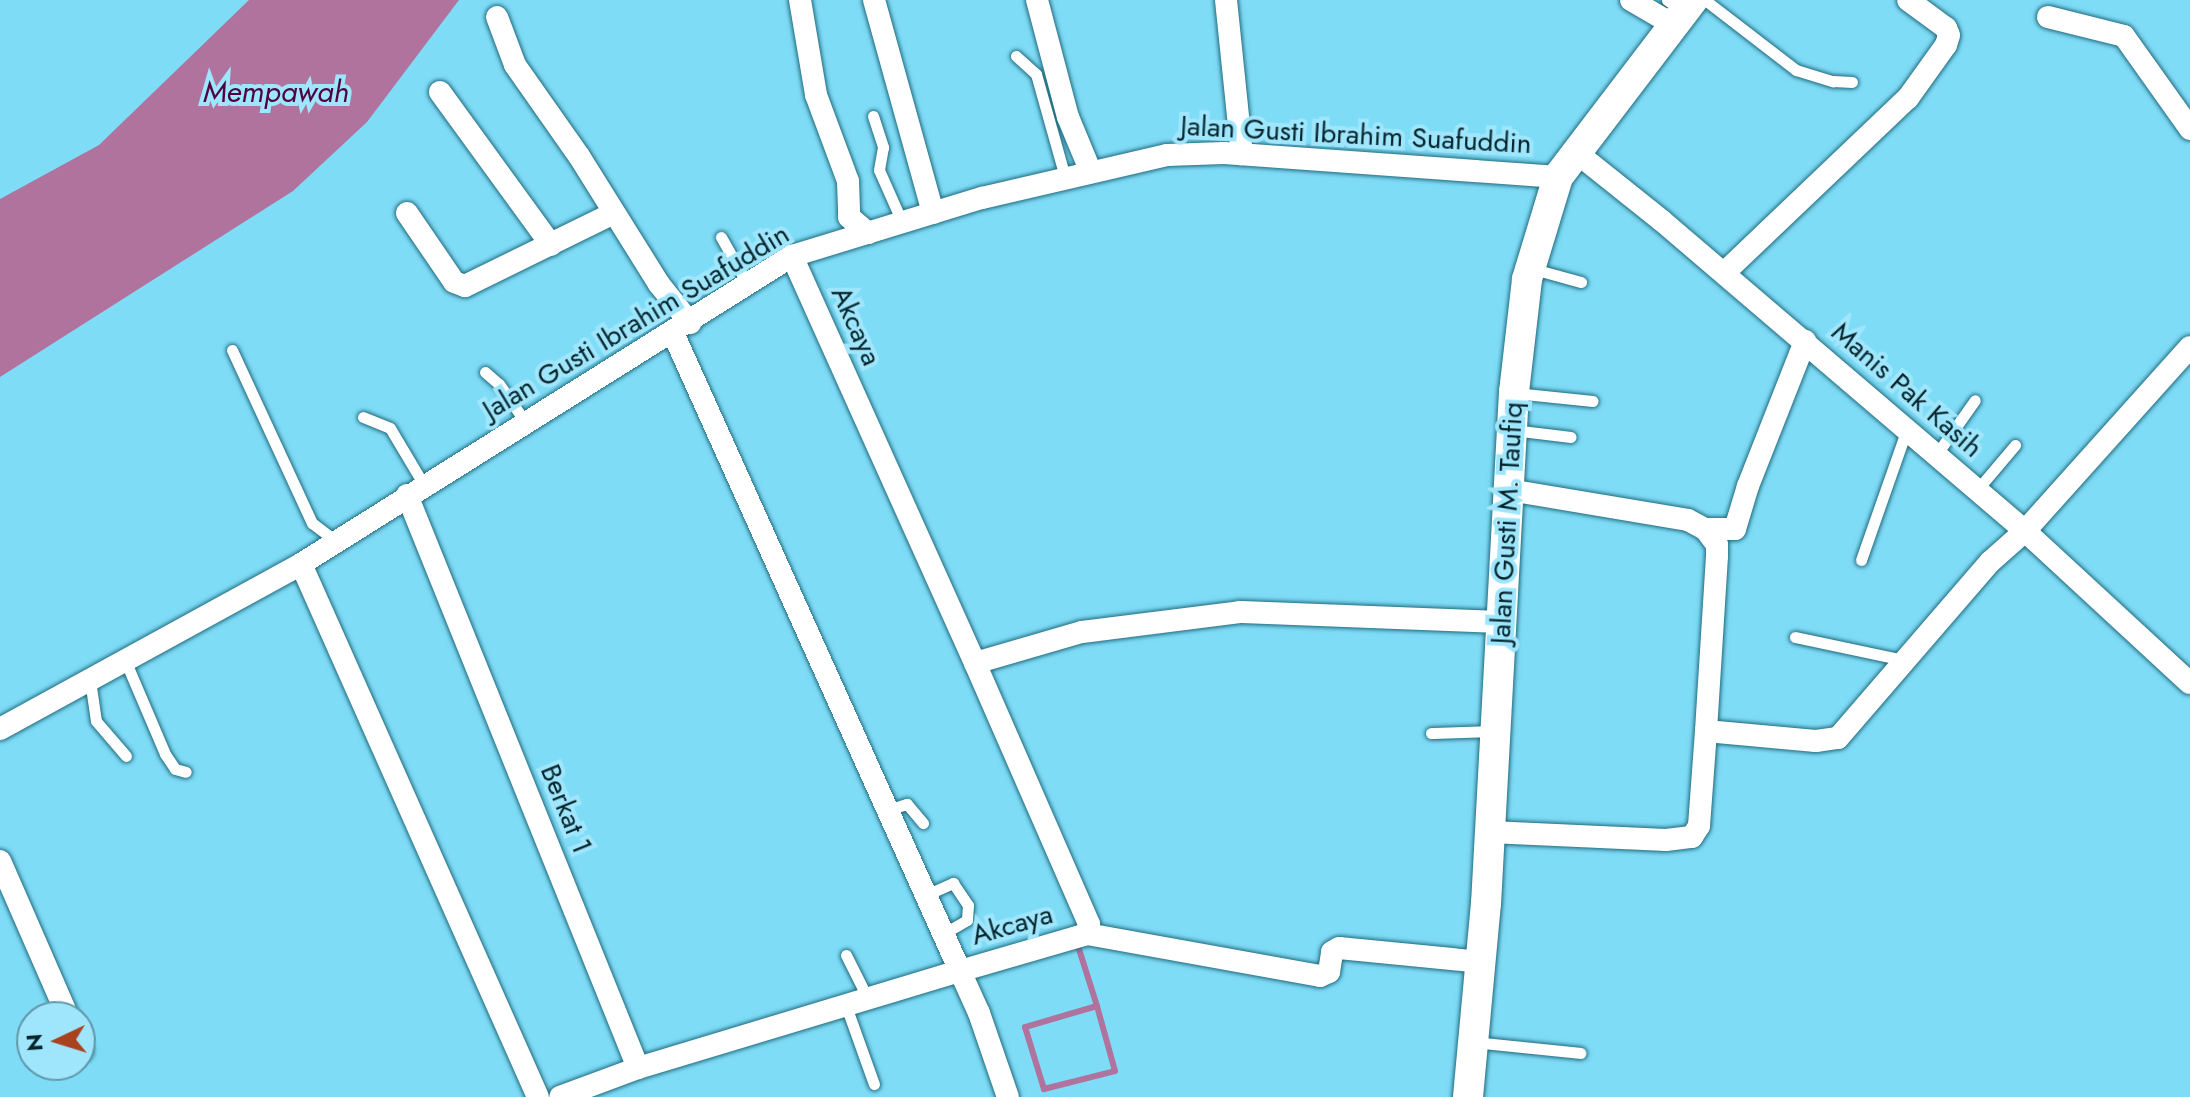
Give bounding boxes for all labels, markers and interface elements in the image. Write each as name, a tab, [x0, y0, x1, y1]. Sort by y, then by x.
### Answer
water label: Mempawah	[203, 74, 349, 110]
street label: Jalan Gusti Ibrahim Suafuddin	[1180, 109, 1532, 161]
street label: Jalan Gusti Ibrahim Suafuddin	[477, 217, 795, 427]
street label: Akcaya	[824, 281, 888, 371]
street label: Manis Pak Kasih	[1825, 315, 1989, 465]
street label: Jalan Gusti M. Taufiq	[1484, 401, 1530, 645]
street label: Berkat 1	[533, 760, 599, 858]
street label: Akcaya	[968, 897, 1056, 953]
north arrow	[16, 1001, 96, 1081]
text: N	[17, 1033, 51, 1052]

